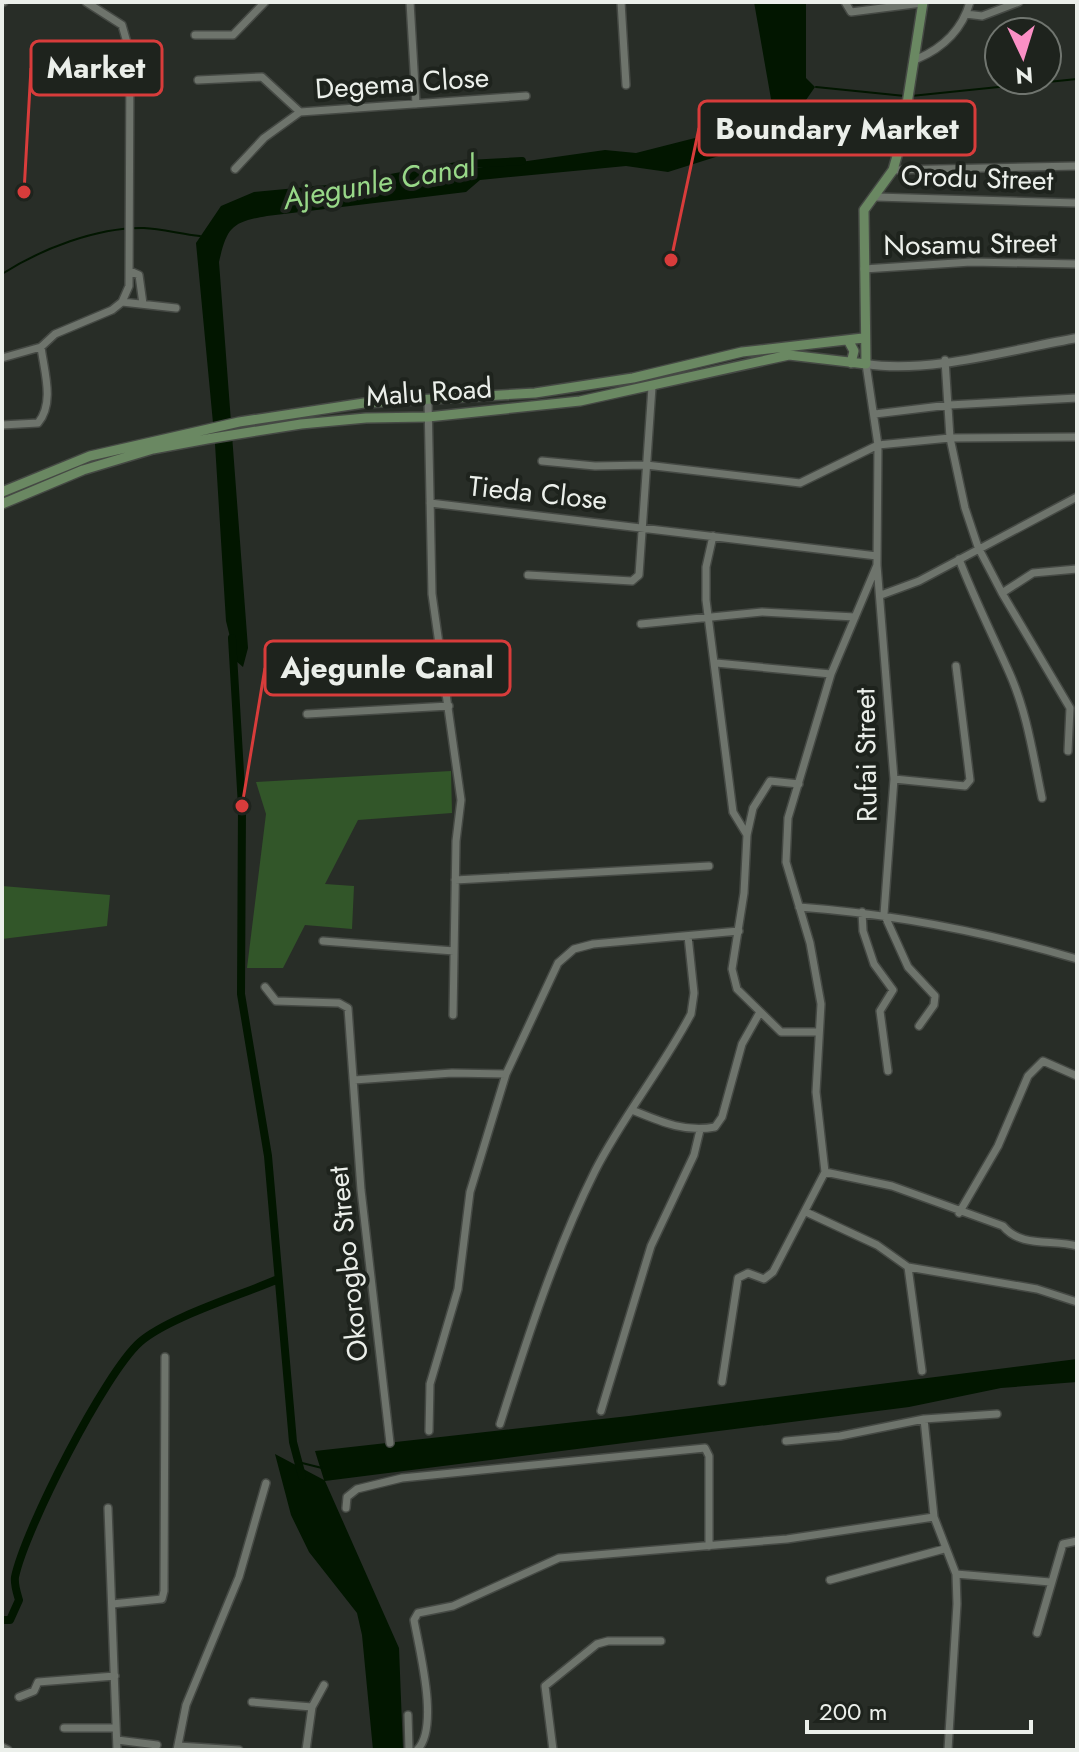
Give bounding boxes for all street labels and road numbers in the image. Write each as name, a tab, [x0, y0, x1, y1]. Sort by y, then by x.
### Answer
street label: Degema Close	[314, 56, 490, 110]
street label: Orodu Street	[900, 155, 1054, 201]
street label: Nosamu Street	[883, 222, 1057, 266]
street label: Malu Road	[365, 367, 493, 417]
street label: Tieda Close	[467, 465, 609, 521]
street label: Rufai Street	[844, 687, 888, 823]
street label: Okorogbo Street	[317, 1164, 379, 1364]

